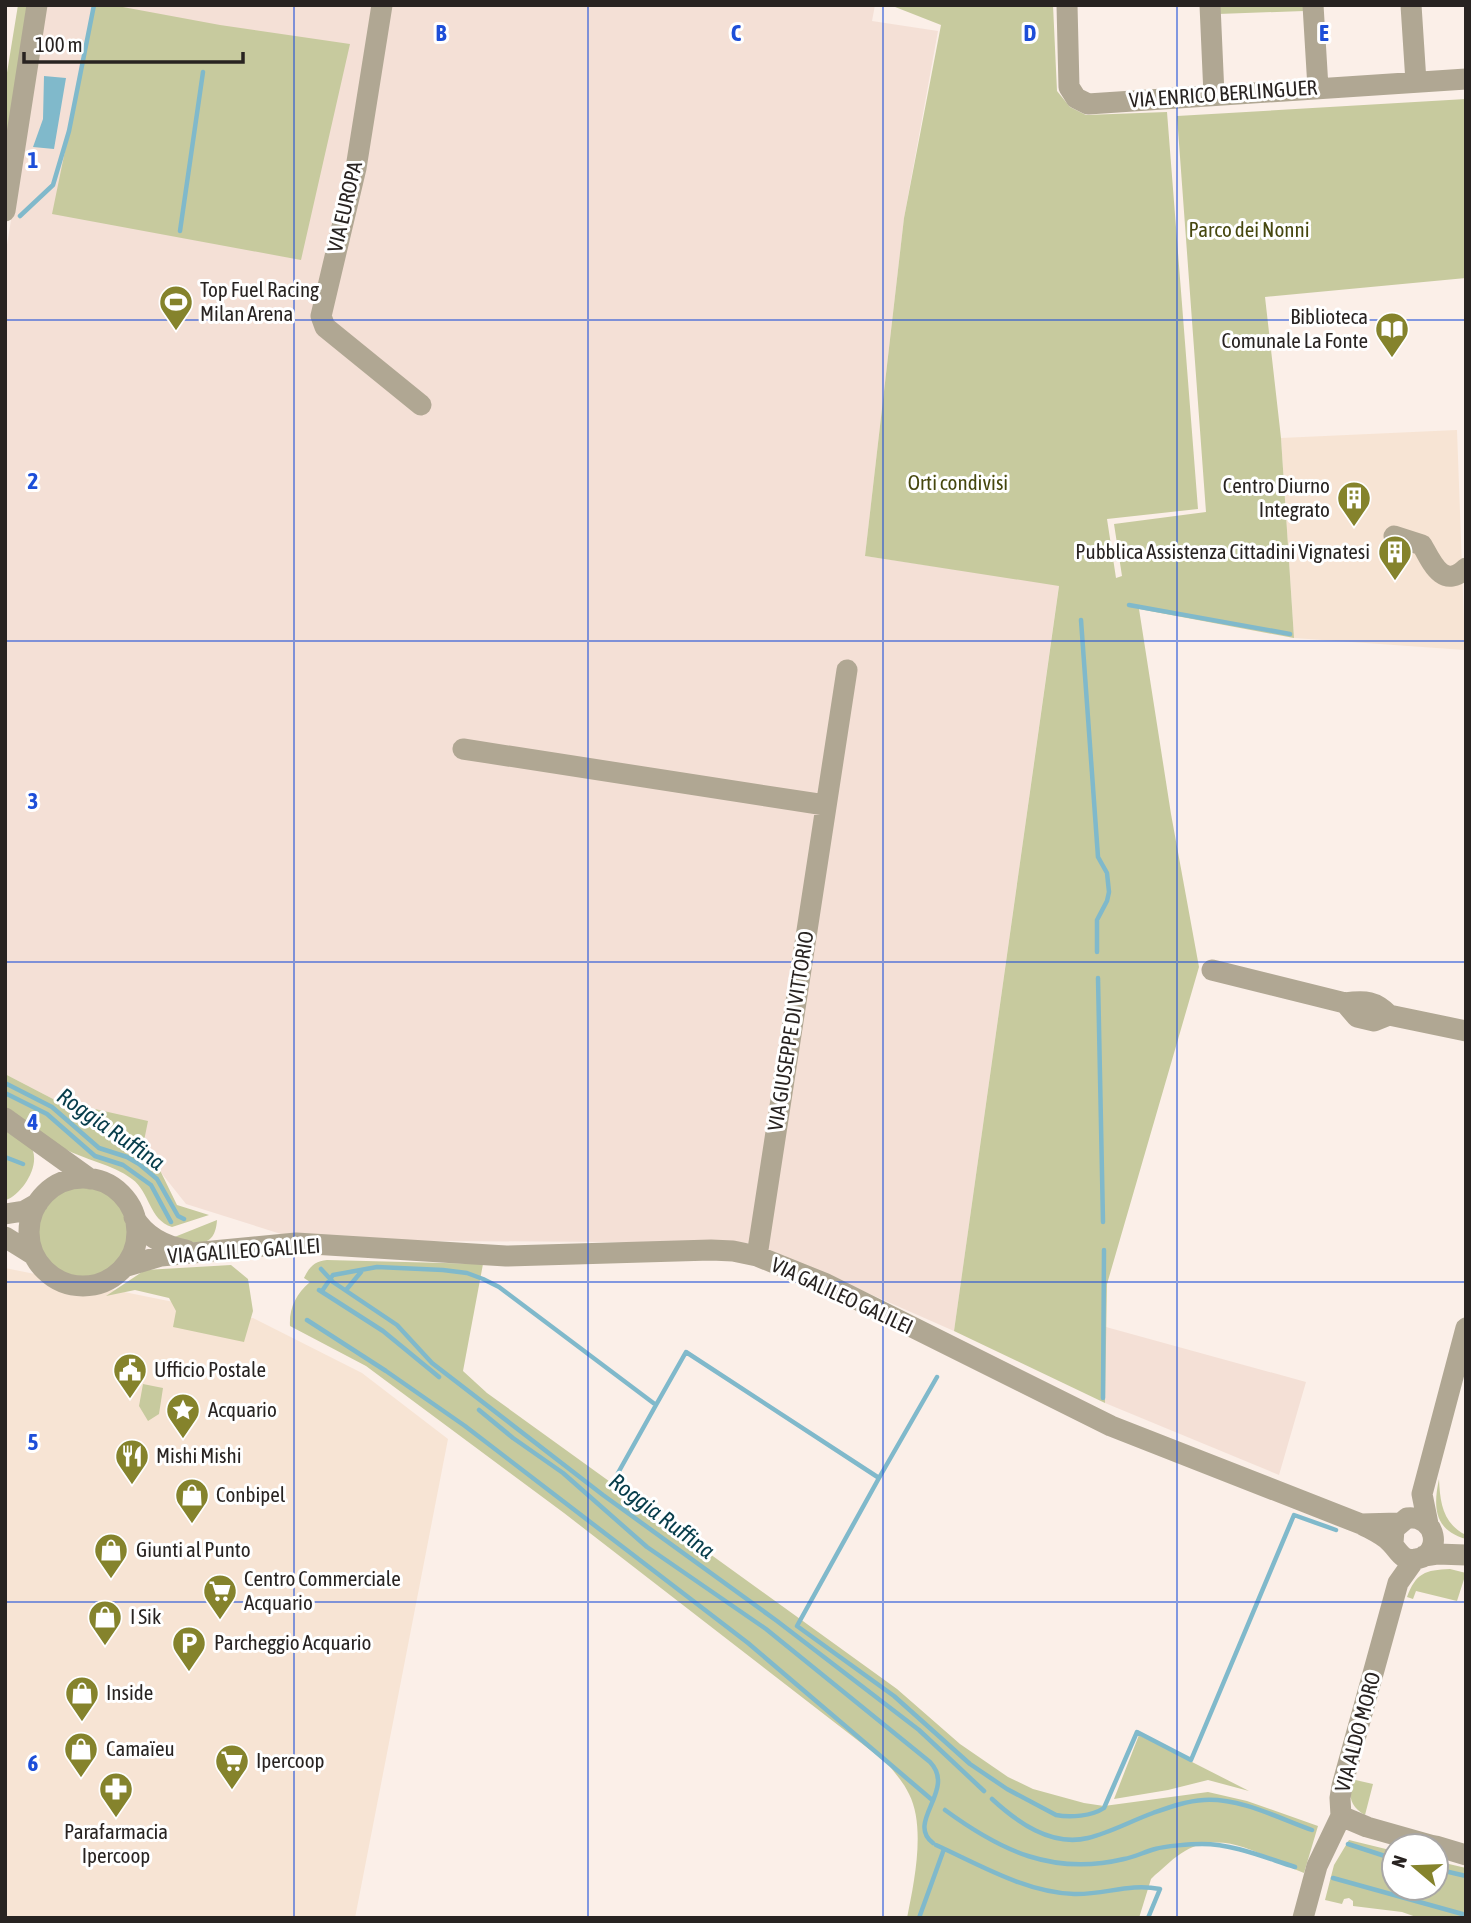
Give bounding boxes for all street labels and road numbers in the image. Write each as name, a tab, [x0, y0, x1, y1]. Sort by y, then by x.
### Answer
street label: VIA ENRICO BERLINGUER	[1128, 74, 1318, 112]
street label: VIA EUROPA	[322, 158, 366, 255]
street label: VIA GIUSEPPE DI VITTORIO	[762, 929, 818, 1132]
street label: VIA GALILEO GALILEI	[167, 1233, 321, 1267]
street label: VIA GALILEO GALILEI	[768, 1252, 917, 1338]
street label: VIA ALDO MORO	[1330, 1669, 1385, 1794]

